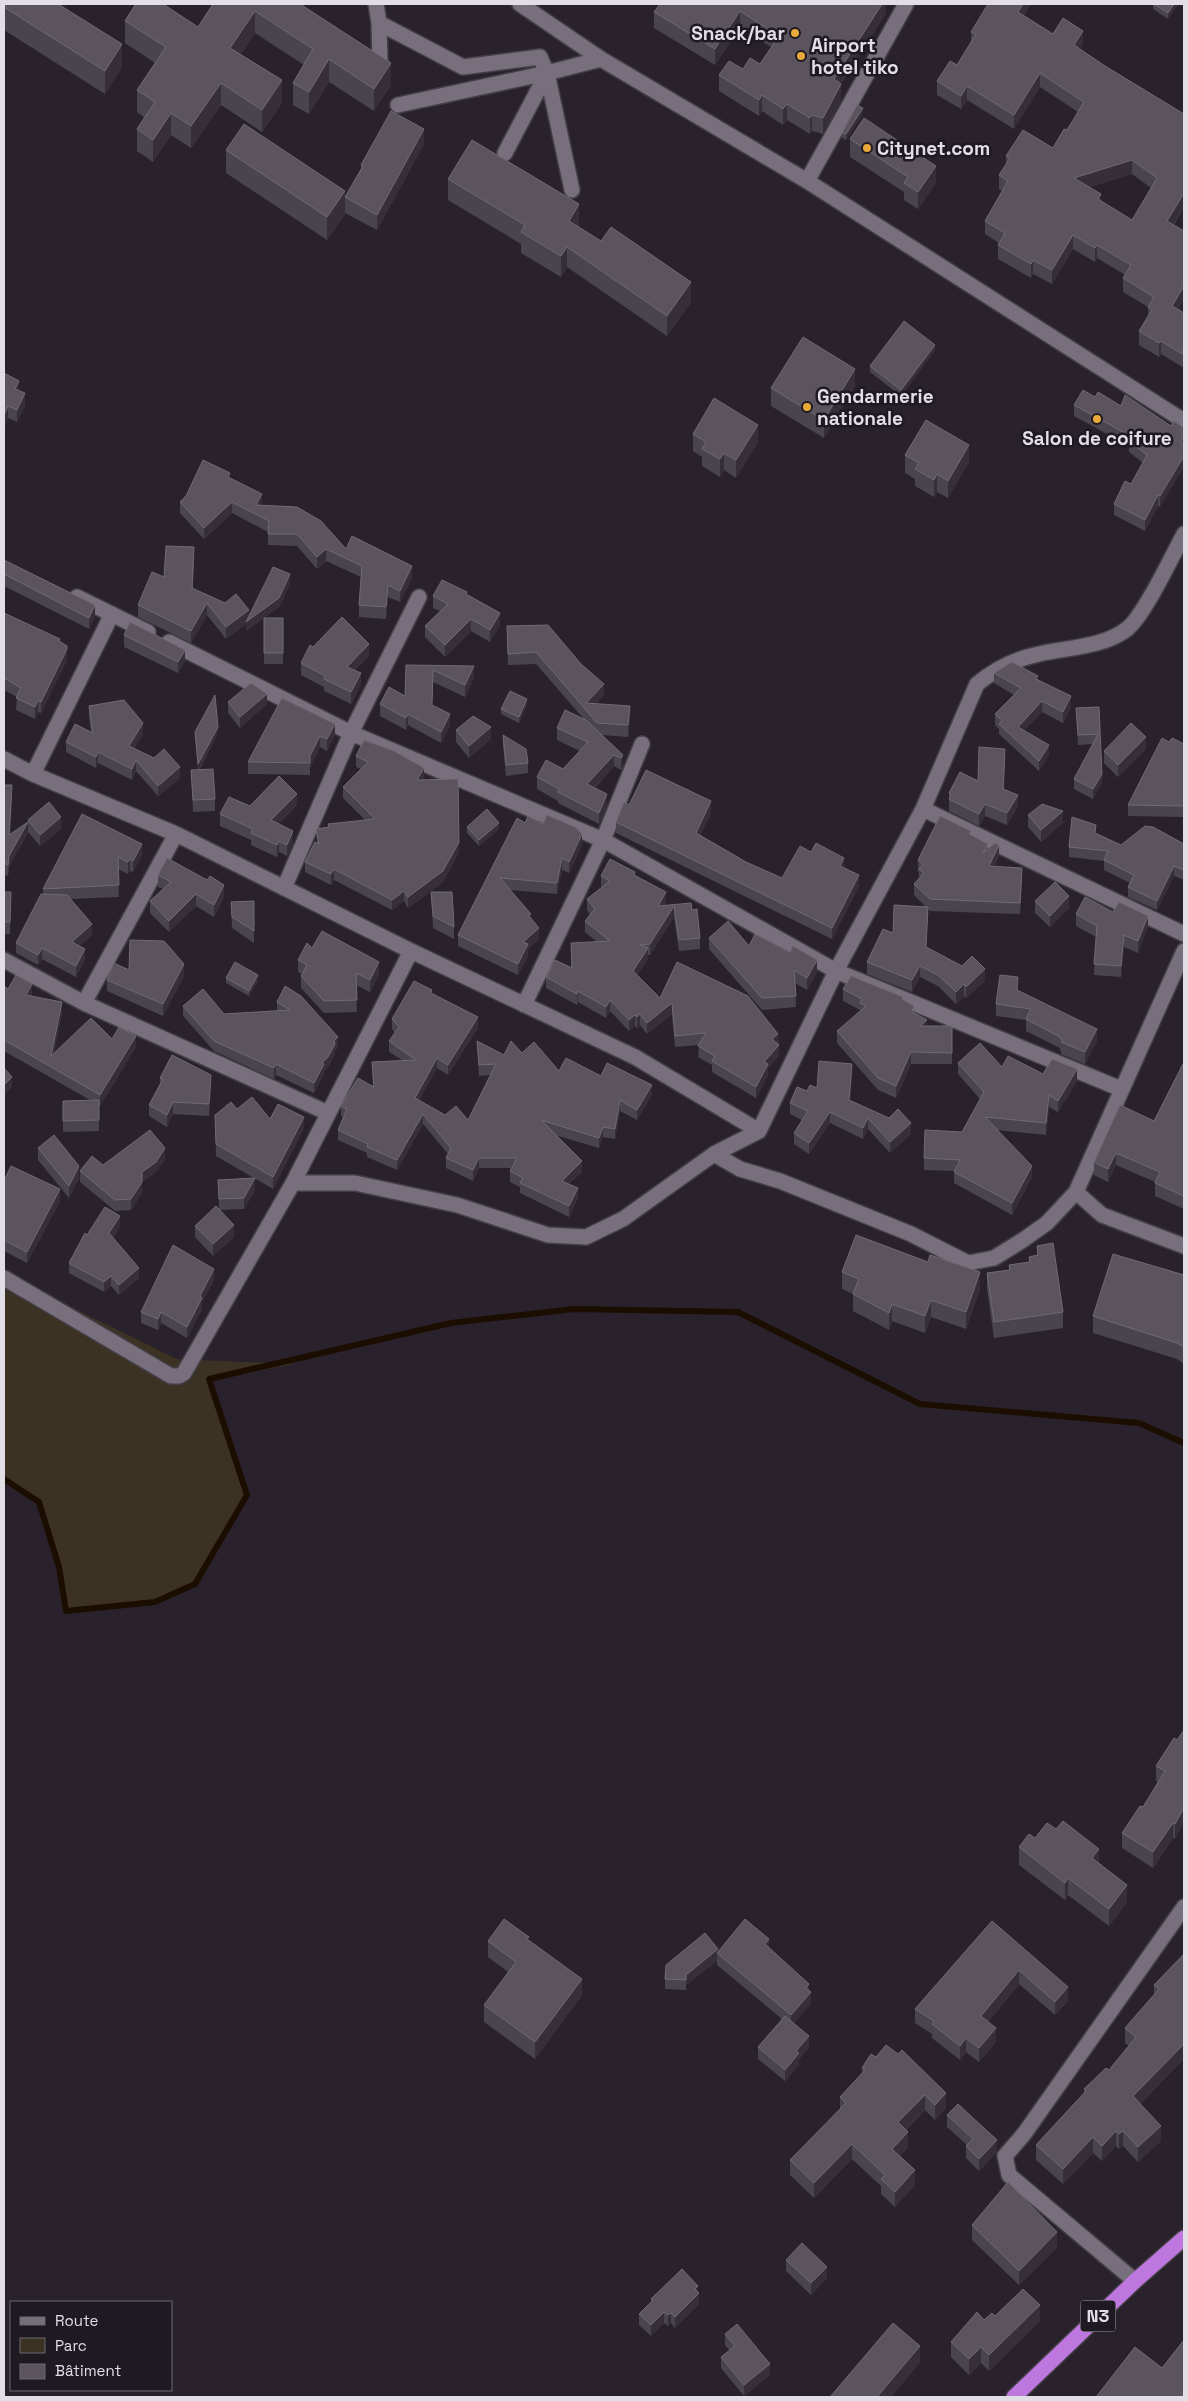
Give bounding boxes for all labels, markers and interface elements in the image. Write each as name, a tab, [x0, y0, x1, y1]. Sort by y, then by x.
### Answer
place label: Snack/bar	[691, 21, 785, 46]
marker: Snack/bar	[789, 27, 801, 39]
place label: Airport hotel tiko	[811, 33, 899, 80]
marker: Airport hotel tiko	[795, 50, 807, 62]
place label: Citynet.com	[877, 136, 990, 161]
marker: Citynet.com	[861, 142, 873, 154]
place label: Gendarmerie nationale	[817, 384, 934, 431]
marker: Gendarmerie nationale	[801, 401, 813, 413]
marker: Salon de coifure	[1091, 413, 1103, 425]
place label: Salon de coifure	[1022, 426, 1172, 451]
road number: N3	[1080, 2300, 1116, 2332]
legend	[10, 2301, 172, 2391]
text: Route	[55, 2311, 99, 2330]
text: Parc	[55, 2336, 87, 2355]
text: Bâtiment	[55, 2361, 121, 2380]

